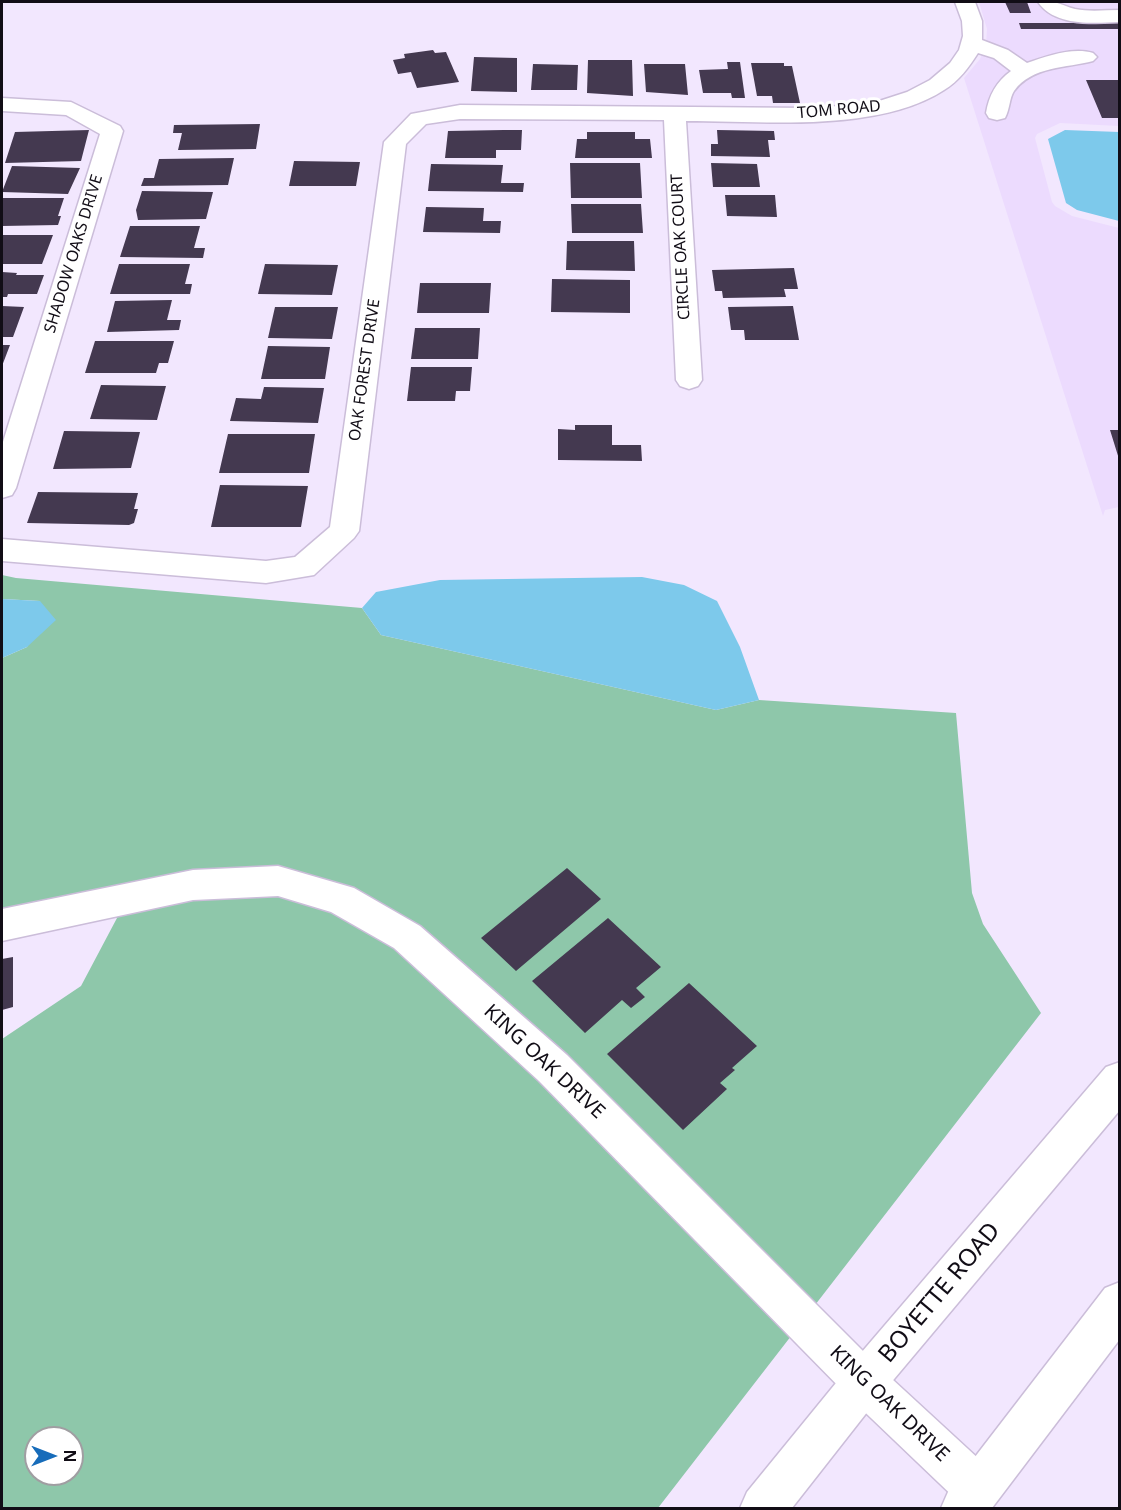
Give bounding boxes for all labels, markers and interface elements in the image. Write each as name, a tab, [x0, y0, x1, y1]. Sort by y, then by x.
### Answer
street label: TOM ROAD	[796, 97, 882, 123]
street label: SHADOW OAKS DRIVE	[41, 172, 107, 336]
street label: CIRCLE OAK COURT	[668, 173, 694, 321]
street label: OAK FOREST DRIVE	[346, 298, 384, 442]
street label: KING OAK DRIVE	[479, 1000, 609, 1124]
street label: BOYETTE ROAD	[873, 1217, 1007, 1369]
street label: KING OAK DRIVE	[824, 1341, 954, 1467]
north arrow	[24, 1426, 84, 1486]
text: N	[59, 1449, 81, 1463]

